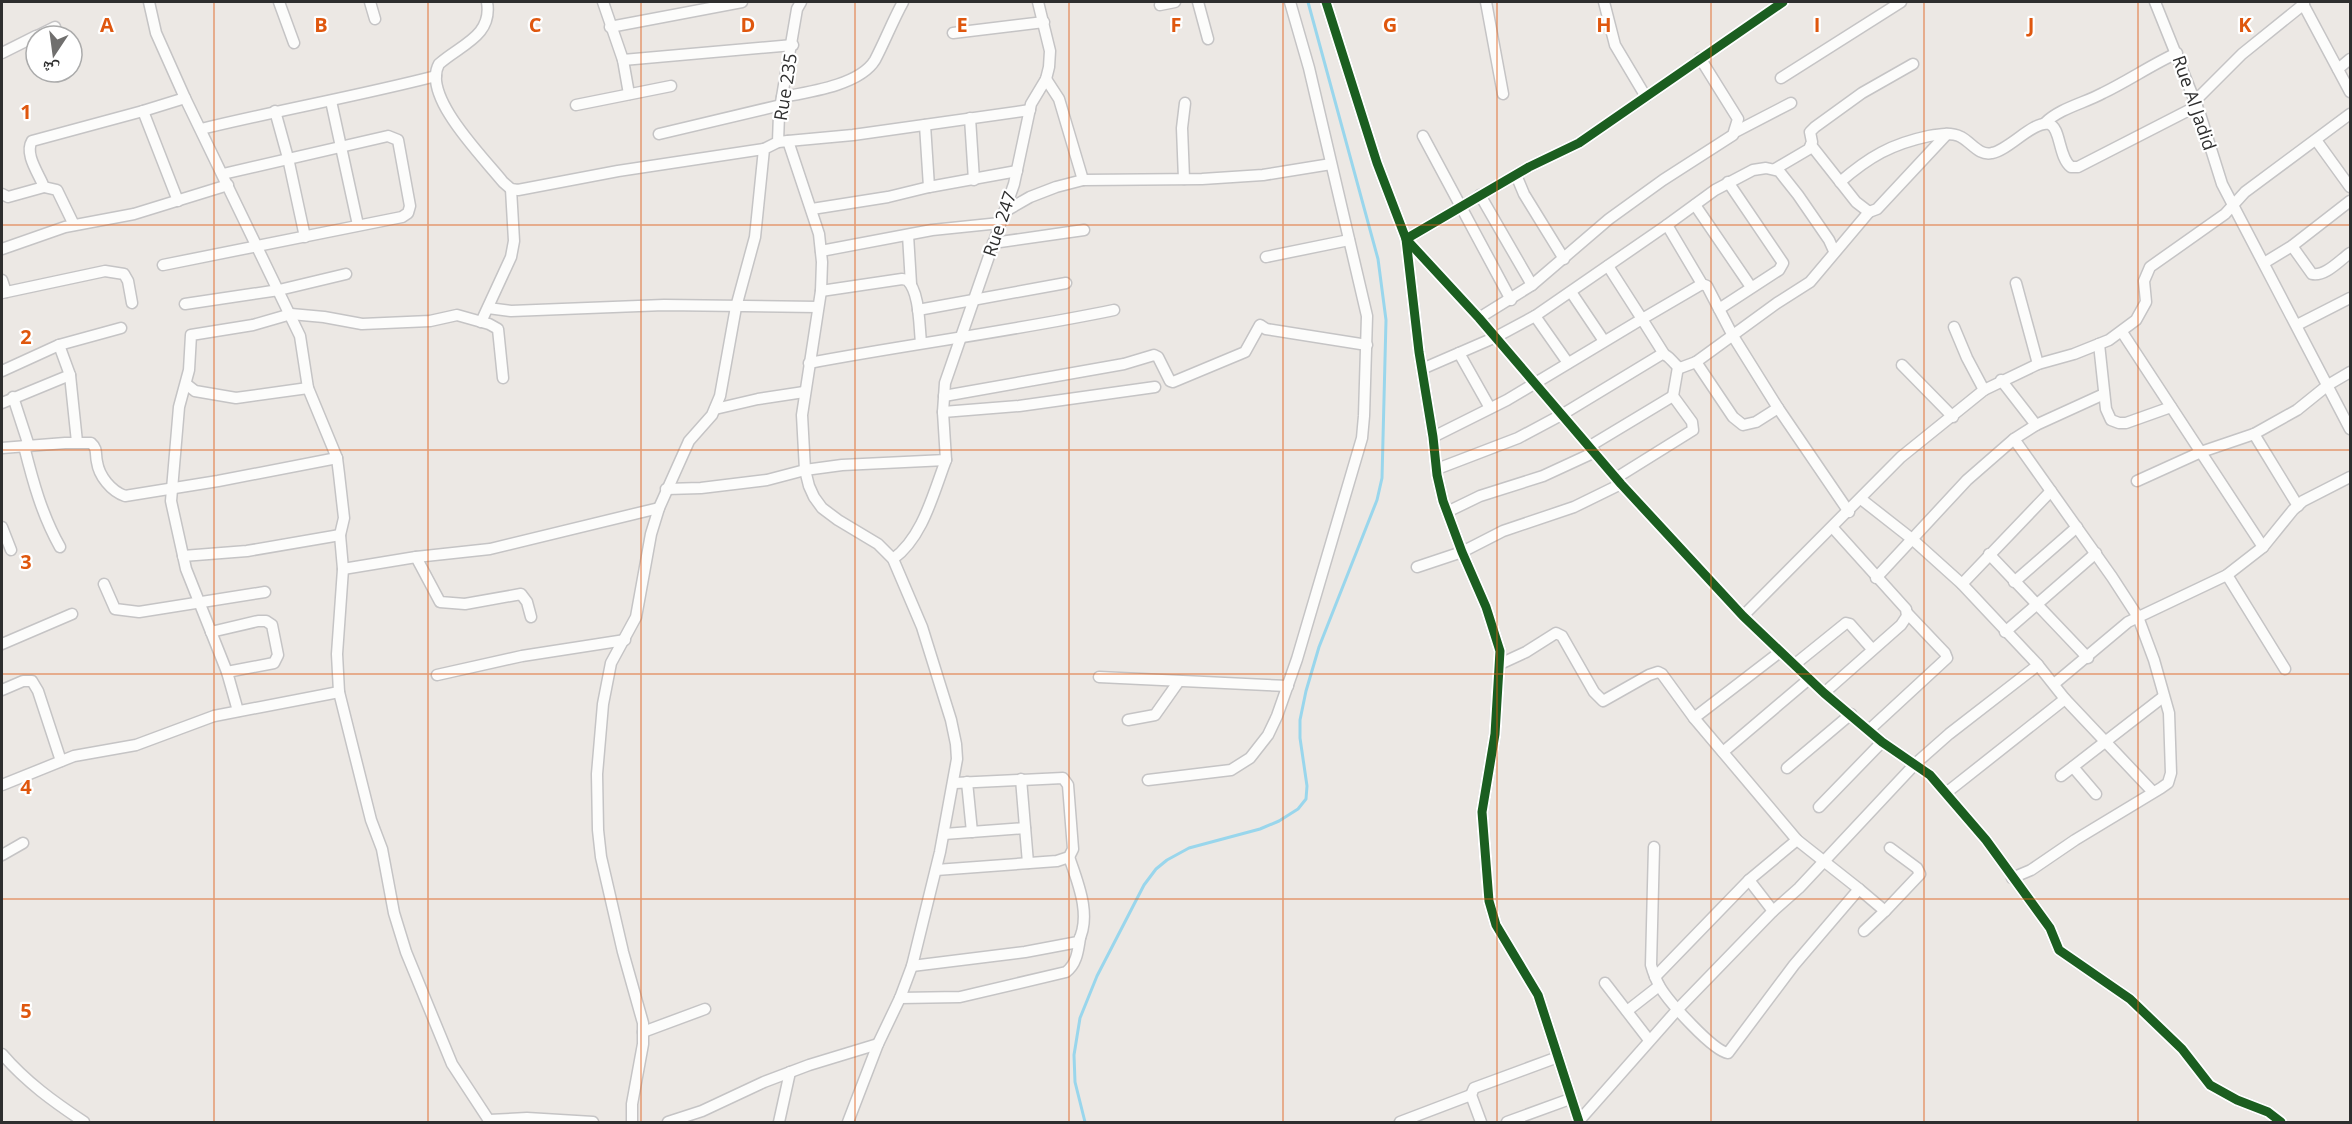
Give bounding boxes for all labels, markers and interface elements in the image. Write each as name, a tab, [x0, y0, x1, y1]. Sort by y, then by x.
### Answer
text: A	[100, 11, 114, 38]
text: B	[314, 11, 328, 38]
text: C	[529, 11, 542, 38]
text: D	[741, 11, 755, 38]
text: E	[956, 11, 968, 38]
text: F	[1171, 11, 1181, 38]
text: G	[1383, 11, 1397, 38]
text: H	[1596, 11, 1612, 38]
text: I	[1814, 11, 1820, 38]
text: J	[2026, 11, 2034, 38]
text: K	[2238, 11, 2252, 38]
north arrow	[24, 24, 84, 84]
street label: Rue 235	[768, 51, 802, 122]
street label: Rue Al Jadid	[2167, 52, 2222, 153]
text: ش	[40, 56, 61, 81]
text: 1	[20, 98, 32, 125]
street label: Rue 247	[977, 188, 1021, 260]
text: 2	[20, 323, 32, 350]
text: 3	[20, 548, 32, 575]
text: 4	[20, 773, 32, 800]
text: 5	[20, 997, 32, 1024]

